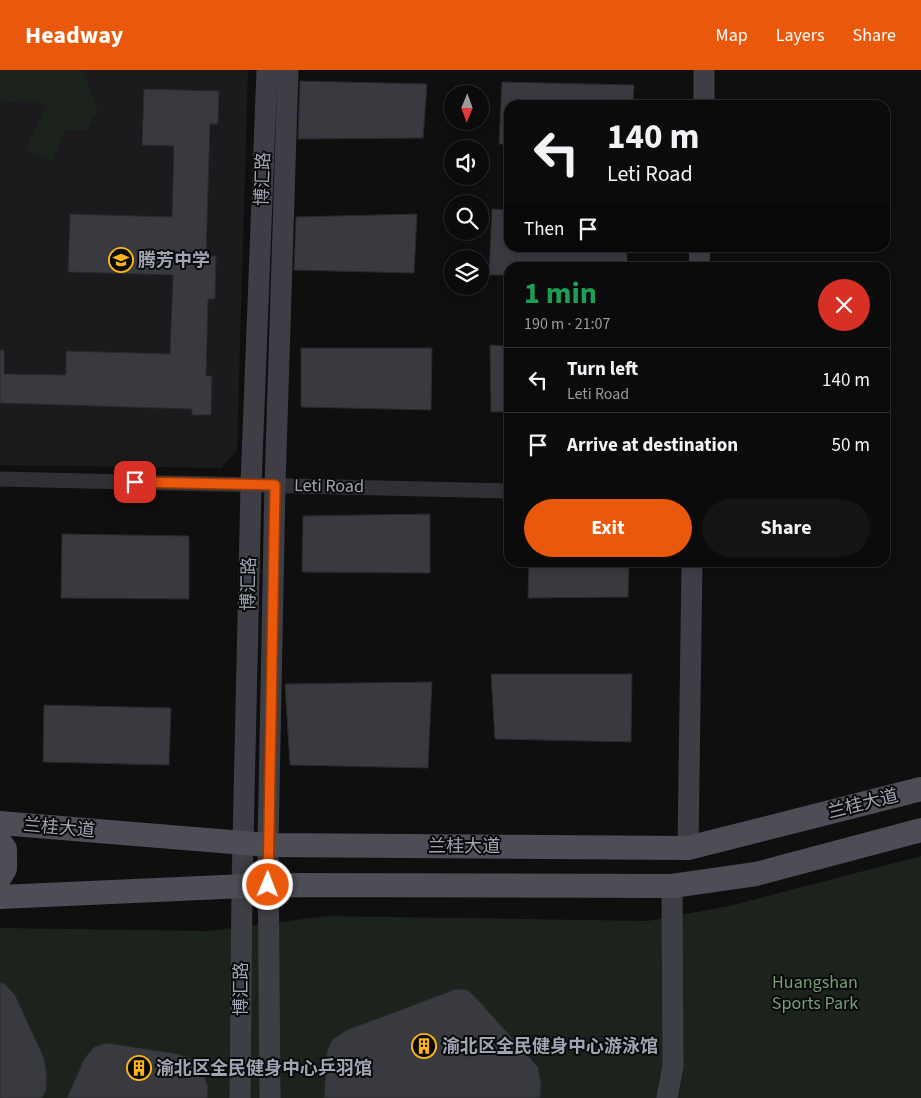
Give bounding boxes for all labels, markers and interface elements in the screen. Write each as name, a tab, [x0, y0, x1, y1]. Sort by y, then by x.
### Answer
text: Headway	[25, 18, 123, 53]
text: Map	[716, 23, 748, 48]
text: Layers	[776, 23, 825, 48]
text: Share	[853, 23, 896, 48]
north arrow	[444, 85, 489, 130]
map controls	[444, 85, 489, 295]
text: 140 m	[607, 112, 699, 162]
icon: left	[524, 120, 589, 185]
button: sound	[444, 140, 489, 185]
street label: 博汇路	[250, 152, 276, 206]
text: Leti Road	[607, 158, 693, 190]
button: search	[444, 195, 489, 240]
icon: arrive	[574, 215, 602, 243]
text: Then	[524, 216, 564, 243]
school or university icon: 腾芳中学	[108, 247, 134, 273]
place label: 腾芳中学	[138, 248, 210, 273]
button: layers	[444, 250, 489, 295]
text: 1 min	[524, 272, 597, 315]
button: close	[818, 279, 870, 331]
text: 190 m · 21:07	[524, 313, 611, 335]
text: Turn left	[567, 356, 638, 383]
icon: left	[524, 366, 552, 394]
text: 140 m	[822, 367, 870, 394]
text: Leti Road	[567, 383, 629, 405]
icon: arrive	[524, 431, 552, 459]
text: Arrive at destination	[567, 432, 738, 459]
text: 50 m	[832, 432, 870, 459]
pin	[114, 461, 156, 503]
icon: arrive	[121, 468, 149, 496]
street label: Leti Road	[294, 473, 364, 499]
button: Exit	[524, 499, 692, 557]
button: Share	[702, 499, 870, 557]
street label: 博汇路	[236, 557, 262, 611]
street label: 兰桂大道	[825, 783, 901, 825]
street label: 兰桂大道	[22, 812, 96, 844]
street label: 兰桂大道	[428, 834, 500, 859]
position arrow	[241, 858, 293, 910]
street label: 博汇路	[229, 962, 254, 1016]
park label: Huangshan Sports Park	[772, 970, 858, 1016]
building icon: 渝北区全民健身中心游泳馆	[411, 1033, 437, 1059]
place label: 渝北区全民健身中心游泳馆	[442, 1034, 658, 1059]
building icon: 渝北区全民健身中心乒羽馆	[126, 1055, 152, 1081]
place label: 渝北区全民健身中心乒羽馆	[156, 1056, 372, 1081]

